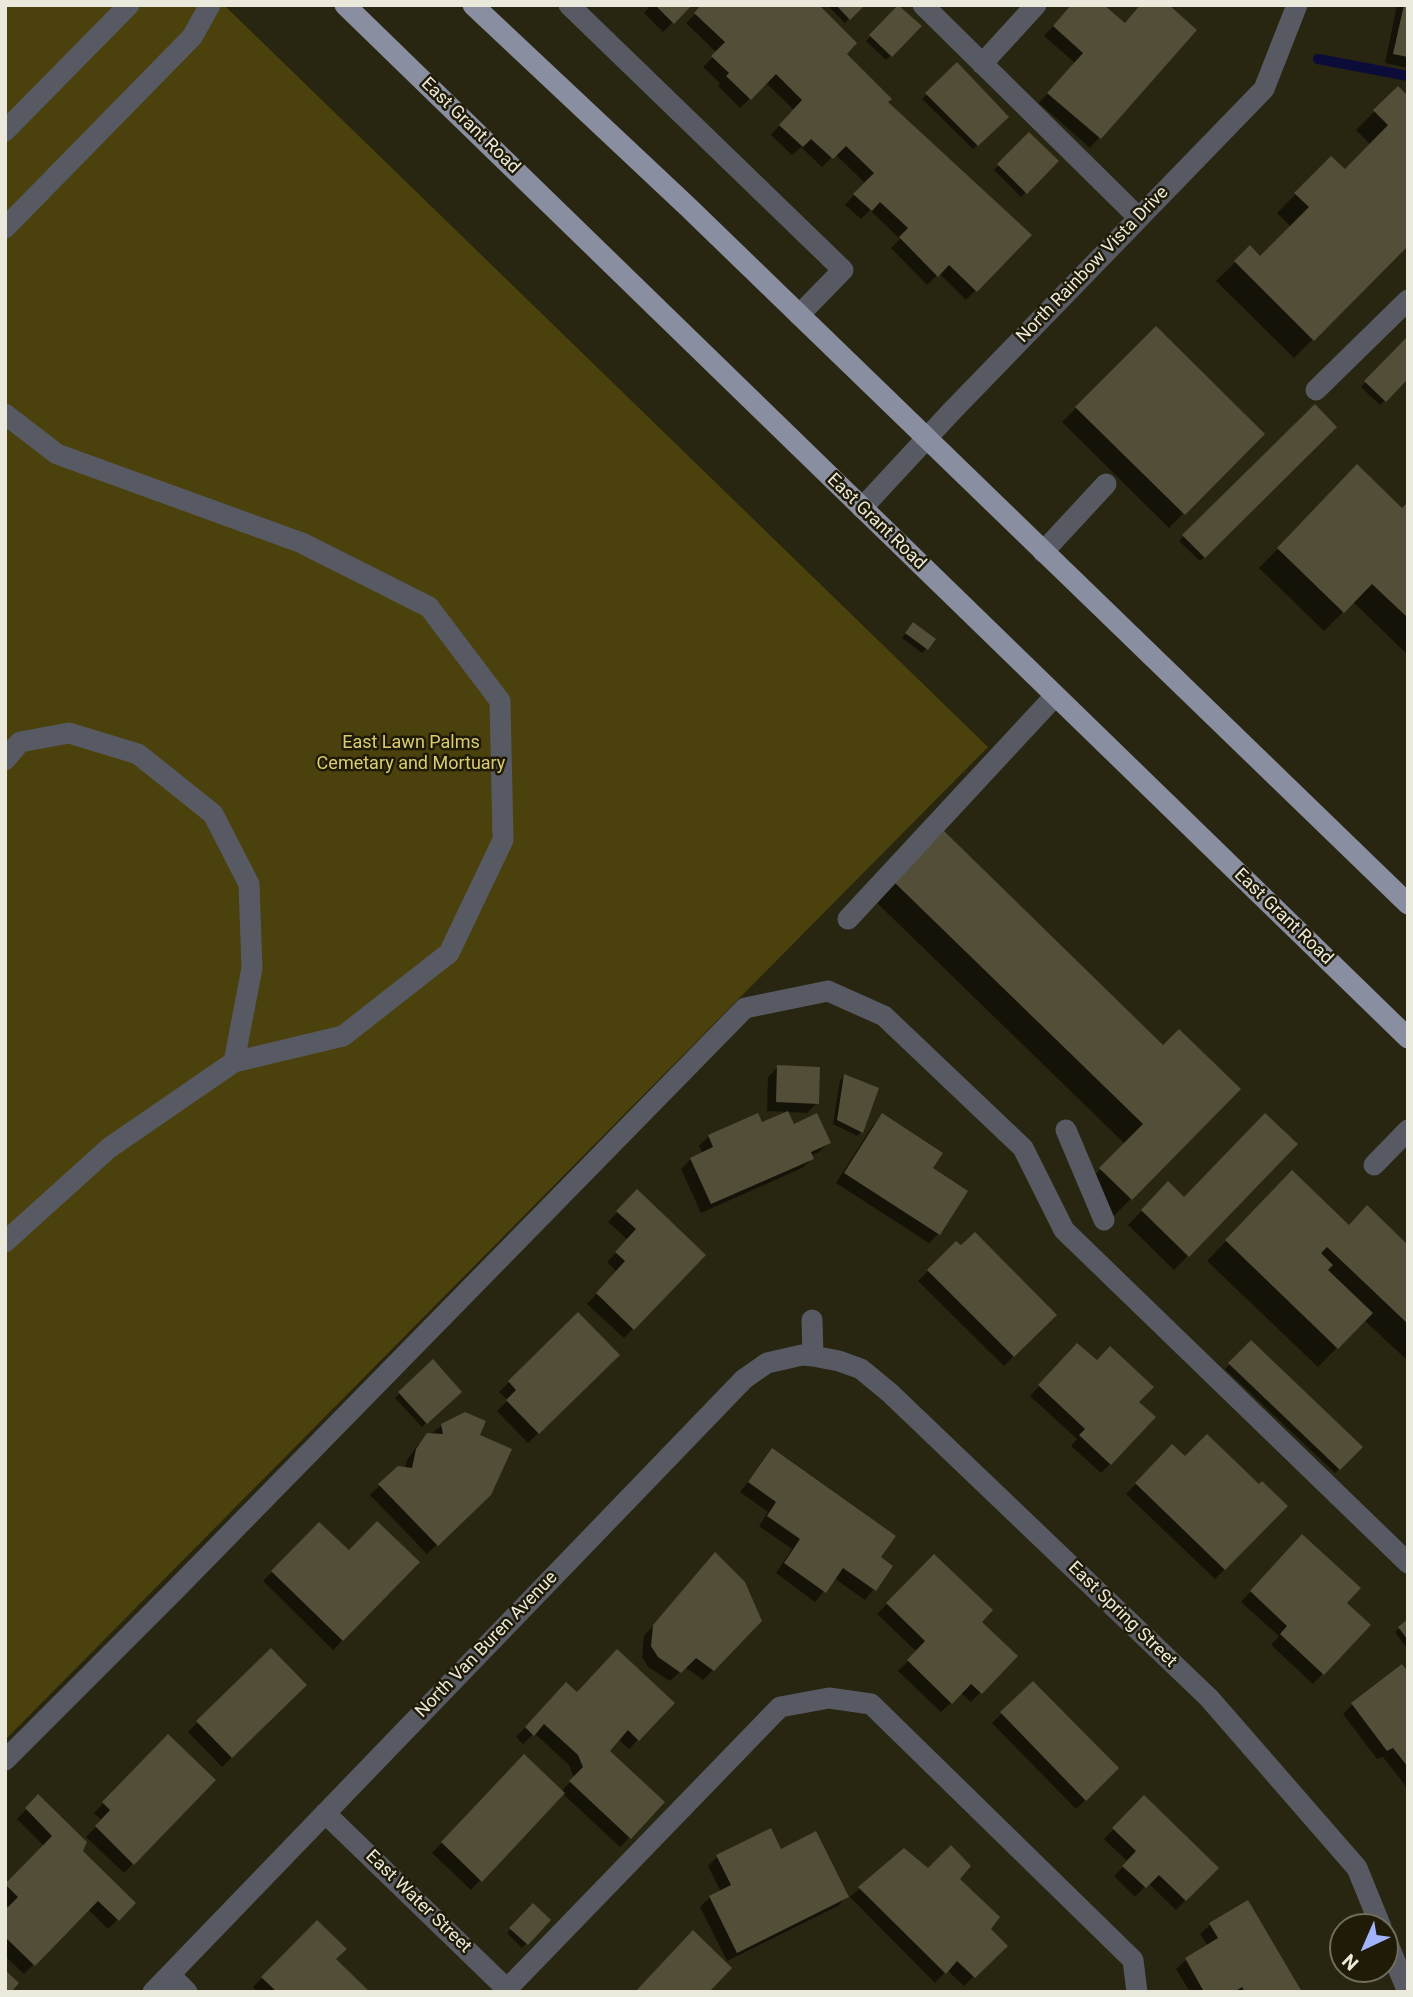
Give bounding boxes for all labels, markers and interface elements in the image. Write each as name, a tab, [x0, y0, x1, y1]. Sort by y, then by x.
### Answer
street label: East Grant Road	[416, 73, 524, 179]
street label: North Rainbow Vista Drive	[1013, 182, 1173, 348]
street label: East Grant Road	[822, 469, 930, 575]
park label: East Lawn Palms Cemetary and Mortuary	[317, 732, 505, 774]
street label: East Grant Road	[1229, 864, 1337, 970]
street label: East Spring Street	[1063, 1558, 1181, 1672]
street label: North Van Buren Avenue	[411, 1567, 563, 1723]
street label: East Water Street	[361, 1846, 475, 1958]
north arrow	[1329, 1913, 1399, 1983]
text: N	[1338, 1949, 1363, 1975]

